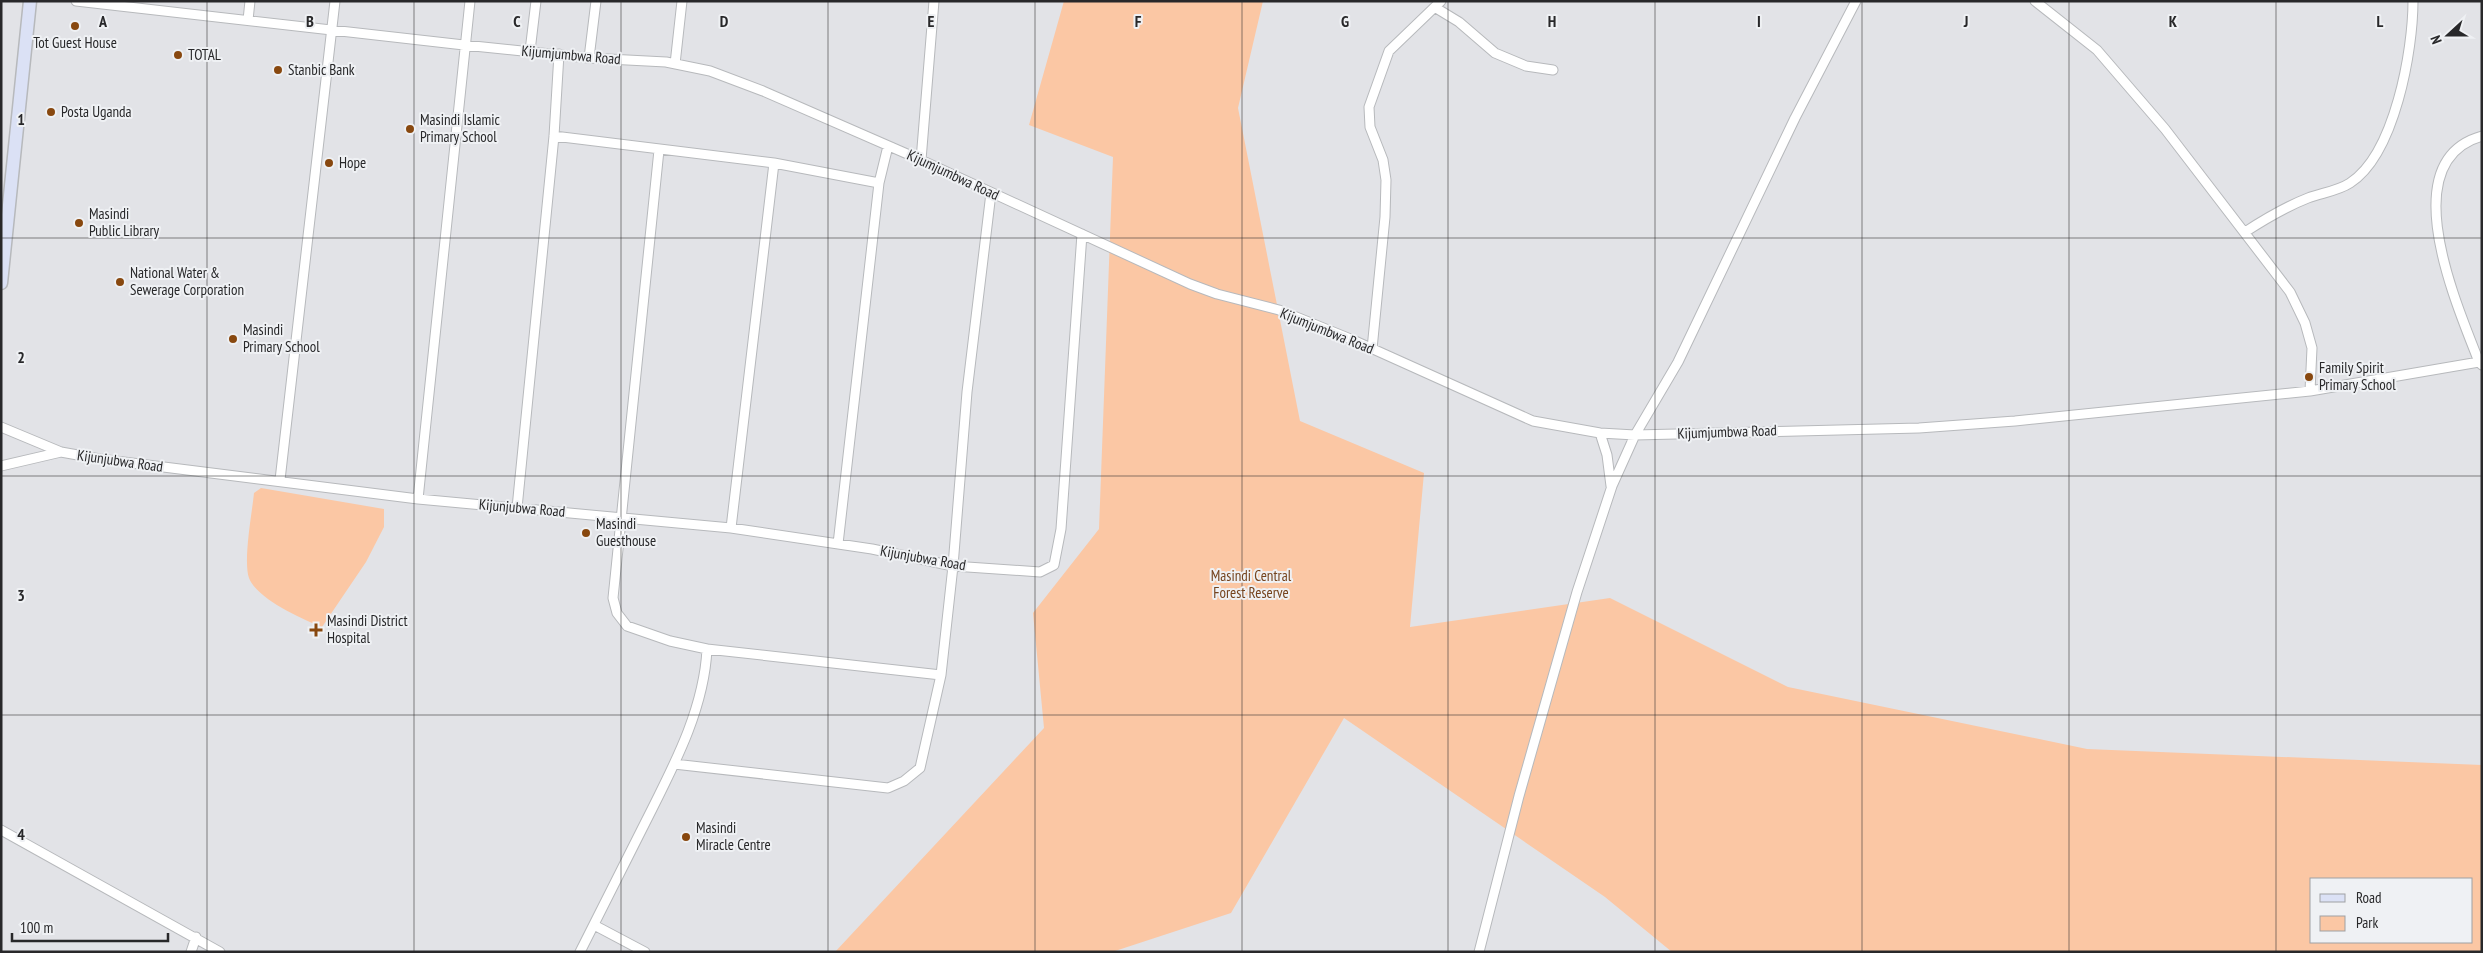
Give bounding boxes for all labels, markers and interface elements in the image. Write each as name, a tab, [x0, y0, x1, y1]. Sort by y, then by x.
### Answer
north arrow	[2423, 10, 2473, 60]
text: A	[98, 11, 108, 31]
text: B	[306, 11, 314, 31]
text: C	[513, 11, 521, 31]
text: D	[720, 11, 729, 31]
text: E	[928, 11, 935, 31]
text: F	[1135, 11, 1142, 31]
text: G	[1341, 11, 1349, 31]
text: H	[1548, 11, 1556, 31]
text: I	[1757, 11, 1761, 31]
text: J	[1963, 11, 1968, 31]
text: K	[2169, 11, 2178, 31]
text: L	[2377, 11, 2384, 31]
marker: Tot Guest House	[69, 20, 81, 32]
place label: Tot Guest House	[33, 33, 117, 52]
text: N	[2426, 33, 2446, 46]
street label: Kijumjumbwa Road	[521, 41, 622, 68]
place label: TOTAL	[188, 45, 222, 64]
marker: TOTAL	[172, 49, 184, 61]
place label: Stanbic Bank	[288, 60, 355, 79]
marker: Stanbic Bank	[272, 64, 284, 76]
place label: Posta Uganda	[61, 102, 132, 121]
marker: Posta Uganda	[45, 106, 57, 118]
text: 1	[17, 109, 25, 129]
place label: Masindi Islamic Primary School	[420, 110, 500, 146]
marker: Masindi Islamic Primary School	[404, 123, 416, 135]
street label: Kijumjumbwa Road	[904, 145, 1002, 204]
place label: Hope	[339, 153, 366, 172]
marker: Hope	[323, 157, 335, 169]
place label: Masindi Public Library	[89, 204, 160, 240]
marker: Masindi Public Library	[73, 217, 85, 229]
place label: National Water & Sewerage Corporation	[130, 263, 244, 299]
marker: National Water & Sewerage Corporation	[114, 276, 126, 288]
street label: Kijumjumbwa Road	[1277, 303, 1377, 358]
place label: Masindi Primary School	[243, 320, 320, 356]
marker: Masindi Primary School	[227, 333, 239, 345]
text: 2	[17, 347, 25, 367]
place label: Family Spirit Primary School	[2319, 358, 2396, 394]
marker: Family Spirit Primary School	[2303, 371, 2315, 383]
street label: Kijumjumbwa Road	[1677, 420, 1777, 443]
street label: Kijunjubwa Road	[76, 445, 164, 476]
street label: Kijunjubwa Road	[478, 494, 566, 521]
place label: Masindi Guesthouse	[596, 514, 656, 550]
marker: Masindi Guesthouse	[580, 527, 592, 539]
street label: Kijunjubwa Road	[879, 541, 967, 574]
park label: Masindi Central Forest Reserve	[1211, 566, 1292, 602]
text: 3	[17, 585, 25, 605]
place label: Masindi District Hospital	[327, 611, 408, 647]
marker: Masindi District Hospital	[309, 623, 323, 637]
place label: Masindi Miracle Centre	[696, 818, 771, 854]
text: 4	[17, 824, 25, 844]
marker: Masindi Miracle Centre	[680, 831, 692, 843]
legend	[2310, 878, 2473, 943]
text: Road	[2356, 888, 2382, 907]
scale bar	[12, 910, 169, 942]
text: Park	[2356, 913, 2378, 932]
text: 100 m	[20, 918, 53, 937]

